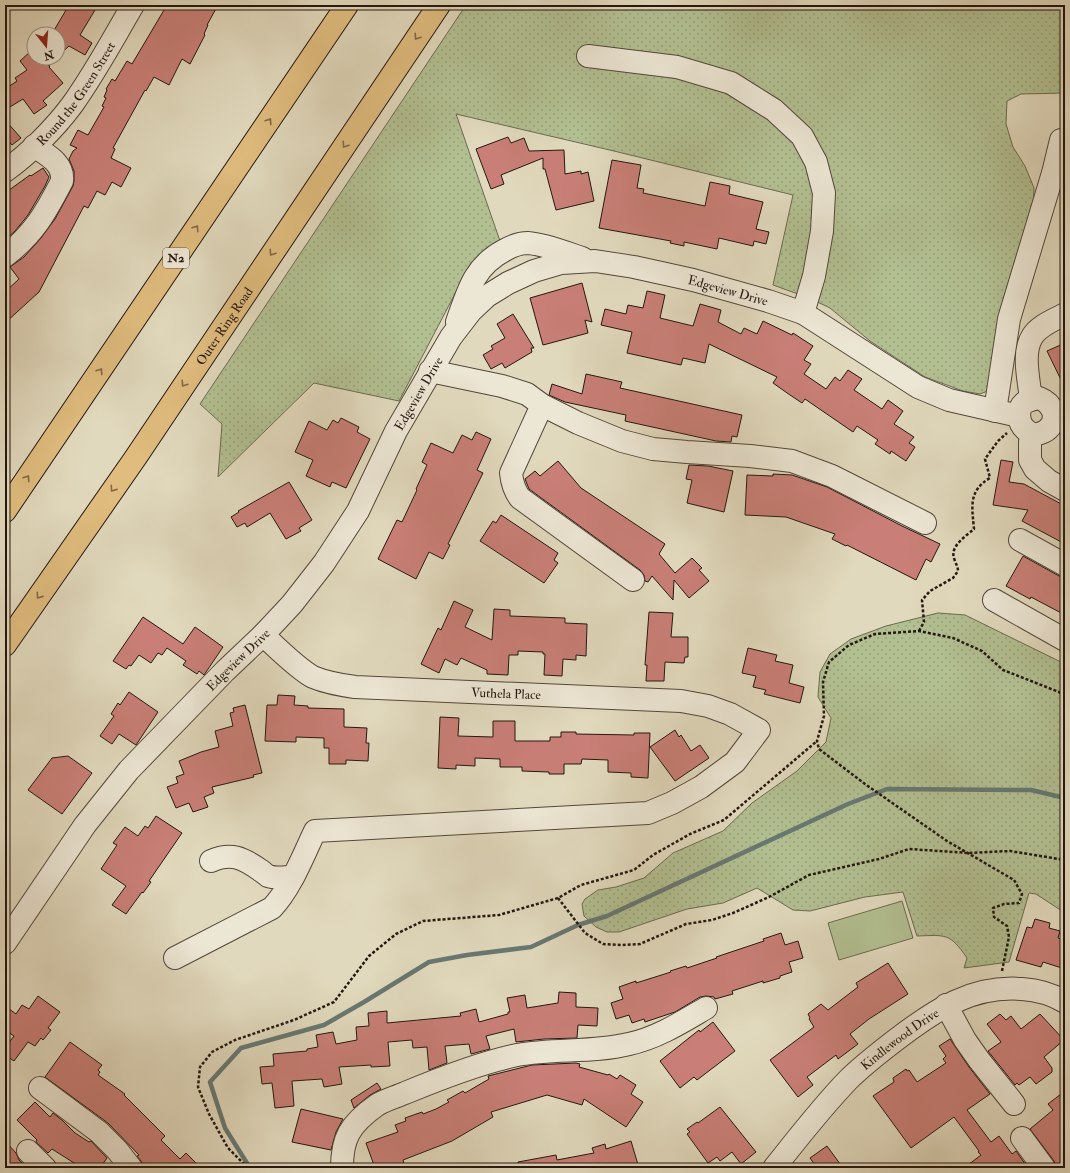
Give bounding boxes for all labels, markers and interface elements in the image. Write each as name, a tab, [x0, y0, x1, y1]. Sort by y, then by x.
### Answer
north arrow	[26, 26, 66, 66]
one-way arrow	[415, 33, 422, 40]
street label: Round the Green Street	[33, 39, 119, 149]
text: N	[41, 47, 56, 63]
one-way arrow	[264, 118, 271, 125]
one-way arrow	[342, 141, 350, 148]
one-way arrow	[191, 225, 199, 232]
road number: N2	[163, 248, 189, 268]
one-way arrow	[269, 249, 277, 256]
street label: Edgeview Drive	[686, 272, 770, 310]
street label: Outer Ring Road	[193, 284, 257, 368]
street label: Edgeview Drive	[391, 354, 447, 434]
one-way arrow	[95, 368, 102, 375]
one-way arrow	[182, 380, 189, 387]
one-way arrow	[22, 476, 29, 483]
one-way arrow	[110, 485, 118, 492]
one-way arrow	[37, 591, 44, 598]
street label: Edgeview Drive	[203, 625, 274, 695]
street label: Vuthela Place	[471, 685, 542, 703]
street label: Kindlewood Drive	[857, 1005, 942, 1074]

